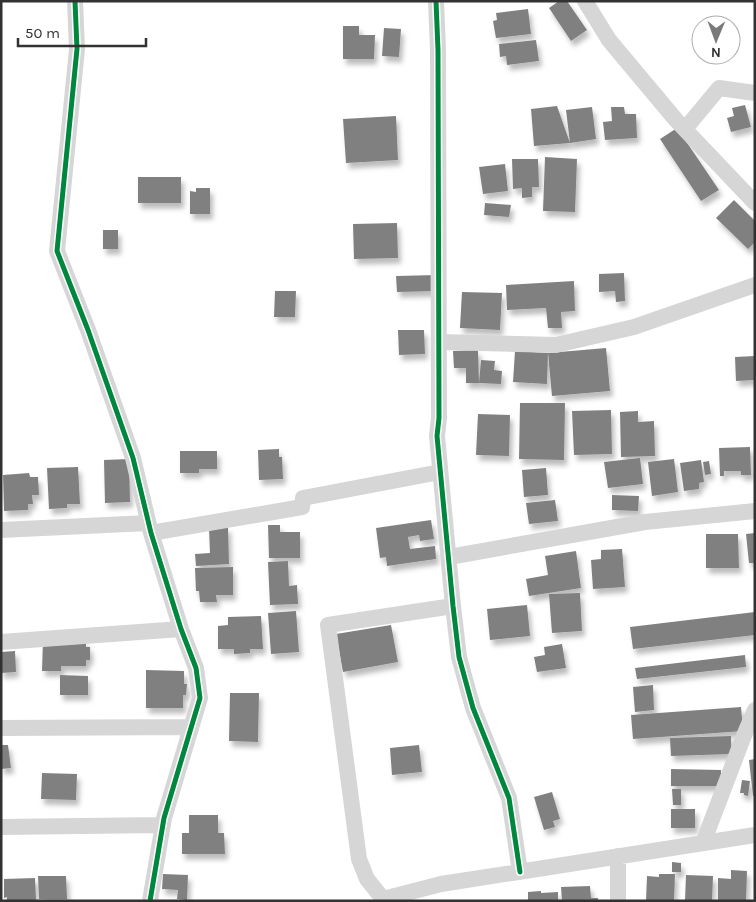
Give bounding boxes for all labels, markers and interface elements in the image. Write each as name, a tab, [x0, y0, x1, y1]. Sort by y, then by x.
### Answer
scale bar	[18, 15, 145, 47]
north arrow	[691, 15, 741, 65]
text: 50 m	[25, 24, 60, 42]
text: N	[711, 44, 721, 61]

